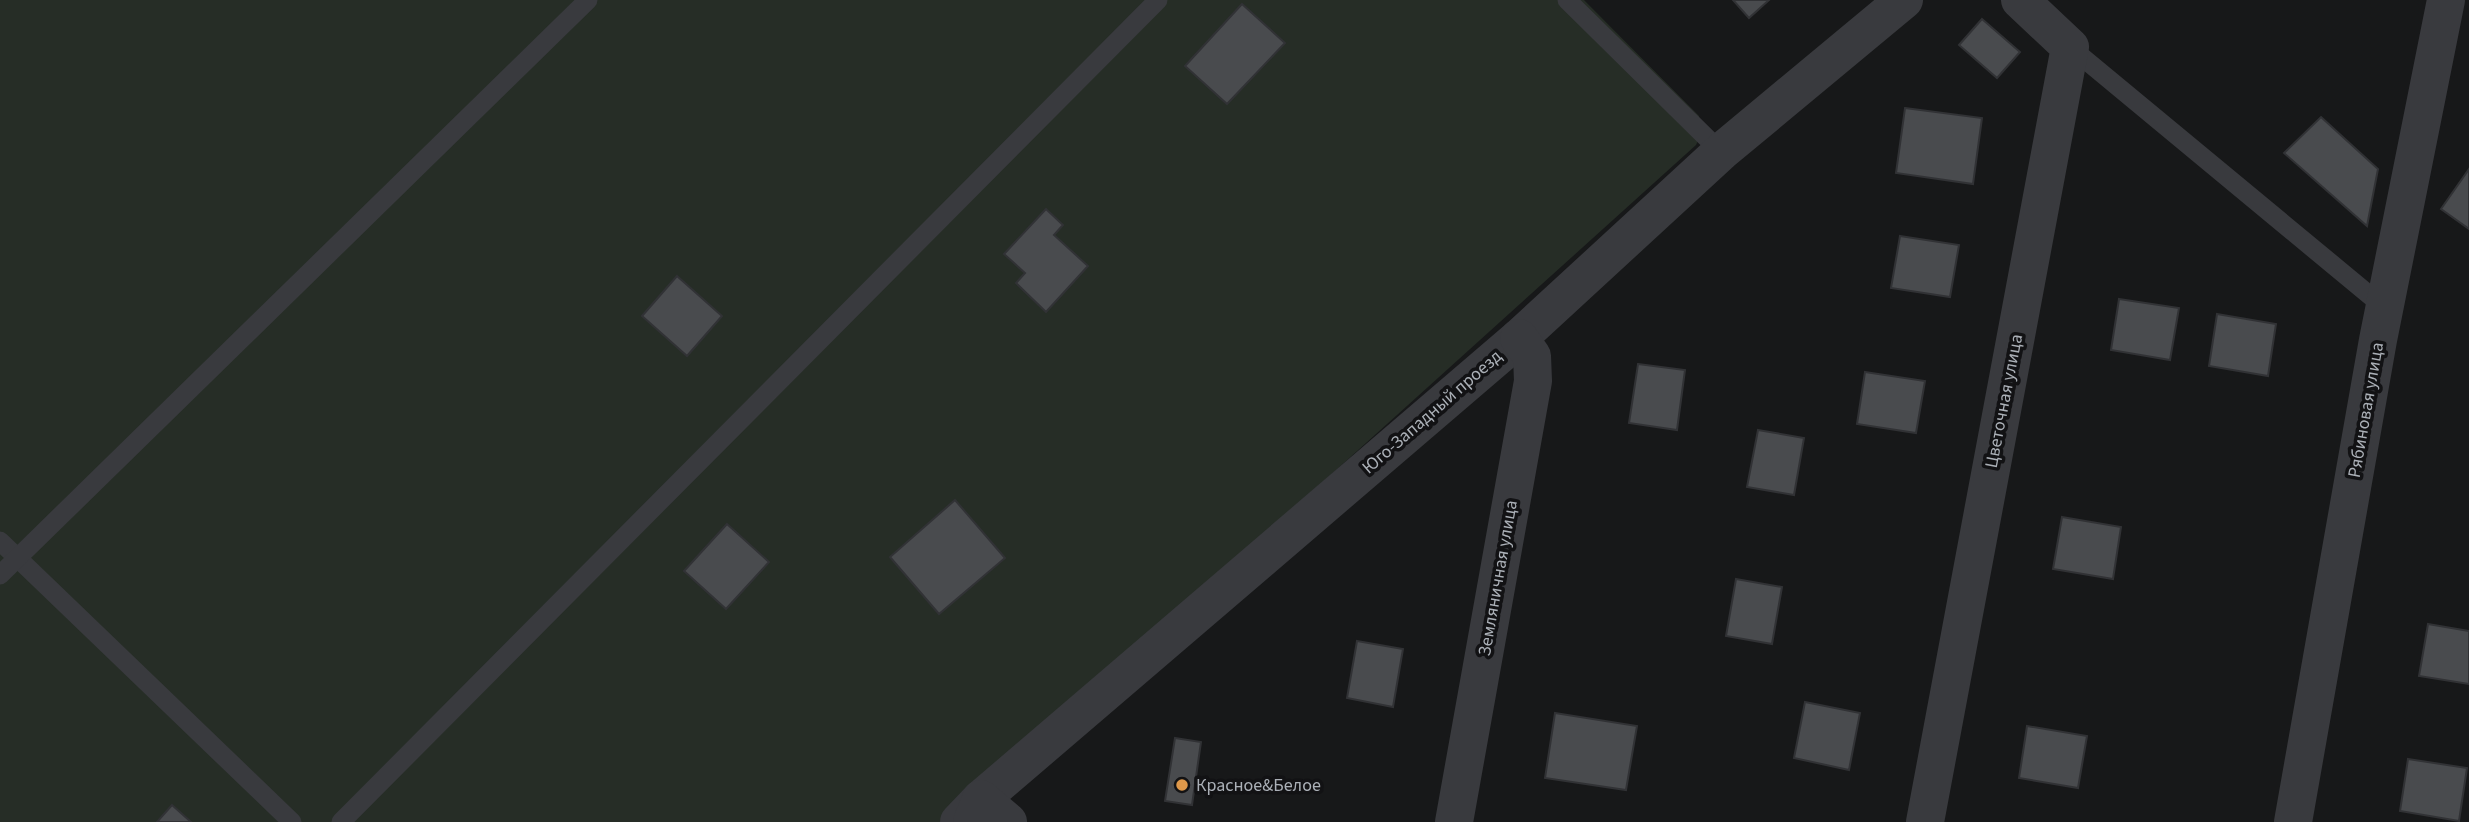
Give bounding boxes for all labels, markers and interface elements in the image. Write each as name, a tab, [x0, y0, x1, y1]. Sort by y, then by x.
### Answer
street label: Цветочная улица	[1979, 332, 2029, 470]
street label: Рябиновая улица	[2342, 340, 2390, 480]
street label: Юго-Западный проезд	[1357, 344, 1508, 480]
street label: Земляничная улица	[1472, 498, 1524, 658]
place label: Красное&Белое	[1196, 773, 1321, 798]
marker: Красное&Белое	[1174, 777, 1190, 793]

